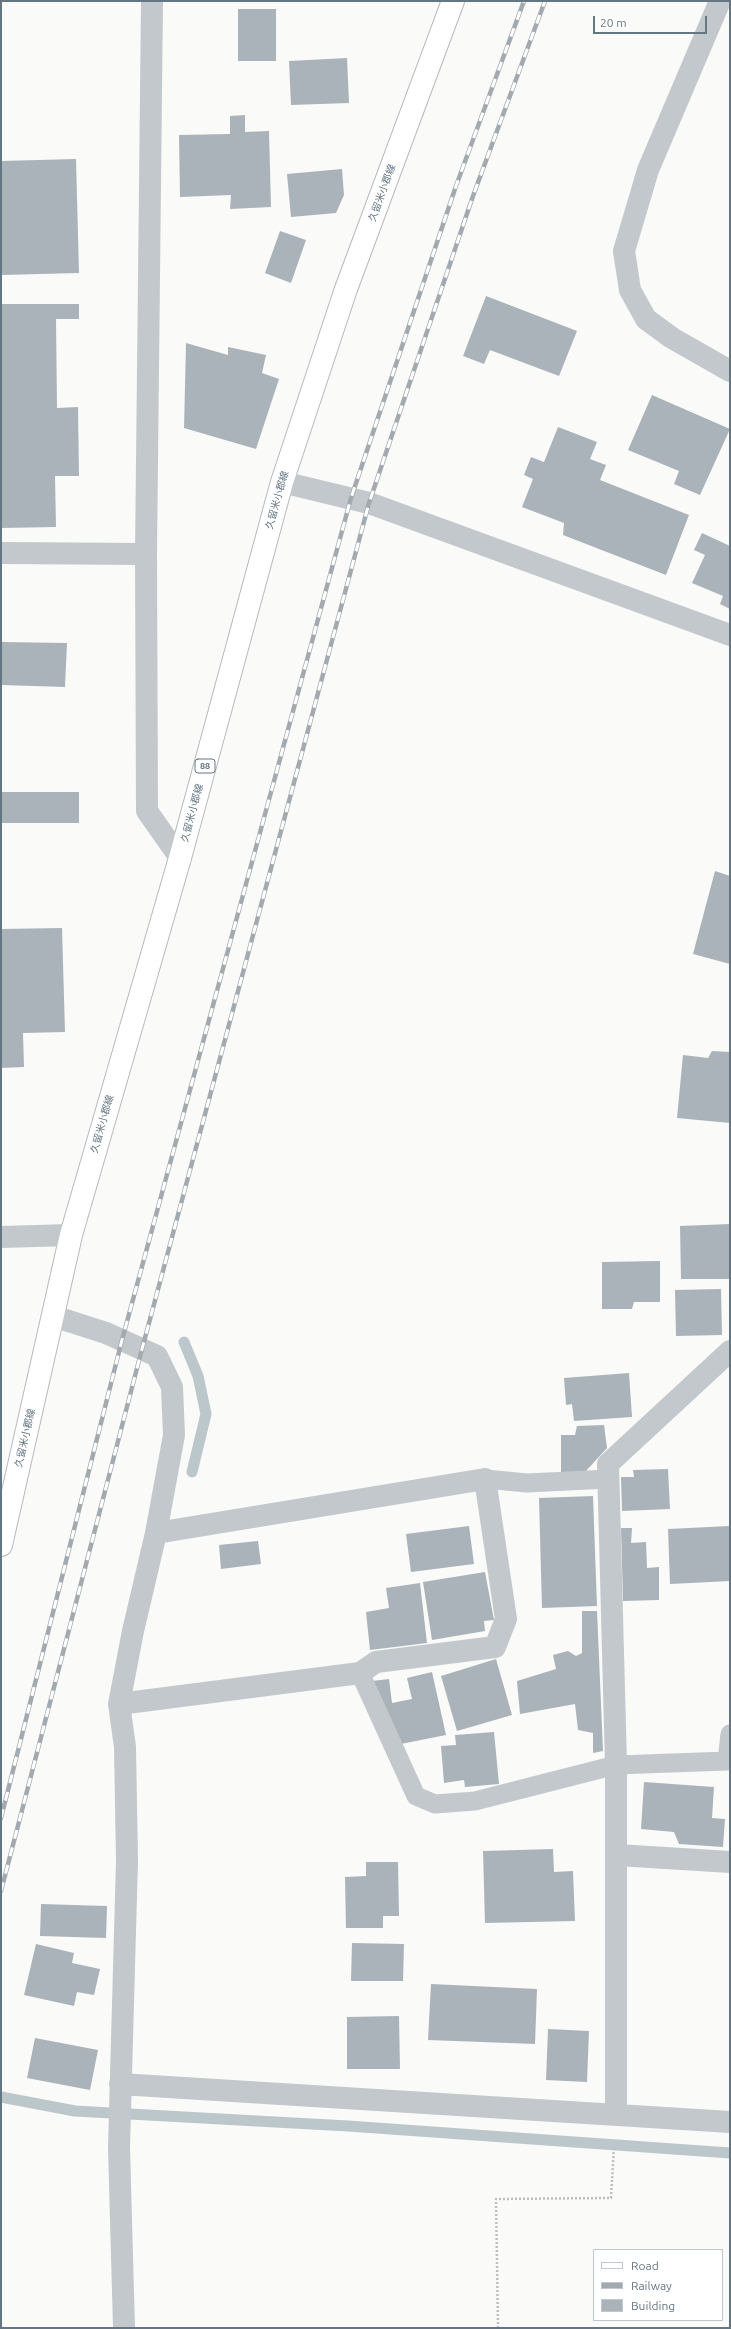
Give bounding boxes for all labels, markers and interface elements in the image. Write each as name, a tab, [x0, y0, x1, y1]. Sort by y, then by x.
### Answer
scale bar	[595, 8, 709, 34]
text: 20 m	[600, 16, 627, 29]
street label: 久留米小郡線	[366, 163, 398, 223]
street label: 久留米小郡線	[263, 470, 291, 530]
road number: 88	[195, 759, 215, 773]
street label: 久留米小郡線	[178, 782, 206, 844]
street label: 久留米小郡線	[88, 1094, 116, 1154]
street label: 久留米小郡線	[12, 1407, 38, 1469]
legend	[593, 2249, 723, 2321]
text: Road	[631, 2259, 659, 2272]
text: Railway	[631, 2279, 672, 2292]
text: Building	[631, 2299, 675, 2312]

